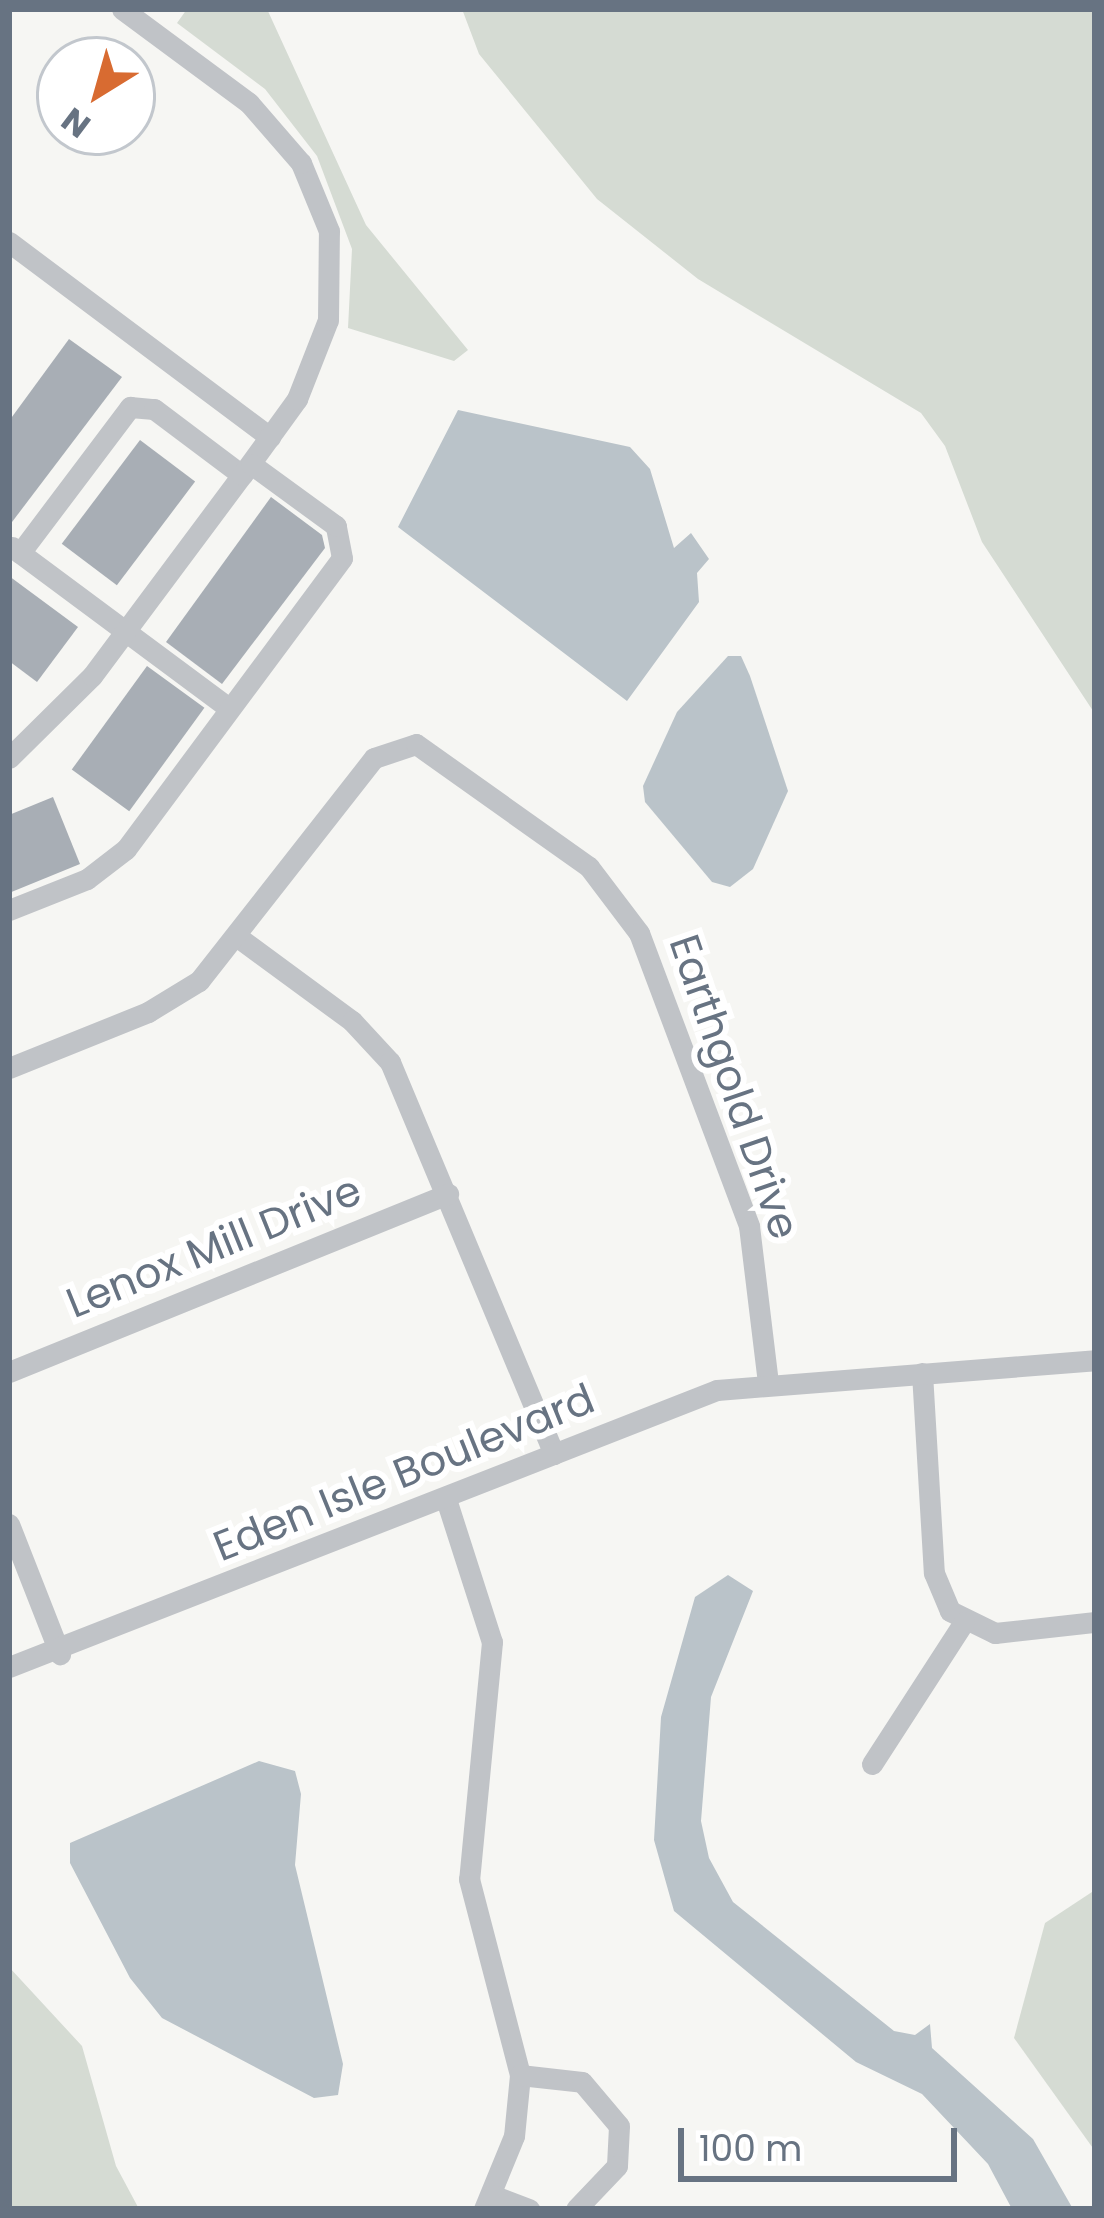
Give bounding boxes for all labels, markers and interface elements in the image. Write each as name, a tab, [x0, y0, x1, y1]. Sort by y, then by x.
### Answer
north arrow	[36, 36, 156, 156]
text: N	[52, 97, 100, 149]
street label: Earthgold Drive	[658, 928, 810, 1246]
street label: Lenox Mill Drive	[59, 1165, 369, 1329]
street label: Eden Isle Boulevard	[206, 1374, 602, 1572]
scale bar	[684, 2104, 963, 2178]
text: 100 m	[699, 2123, 802, 2174]

